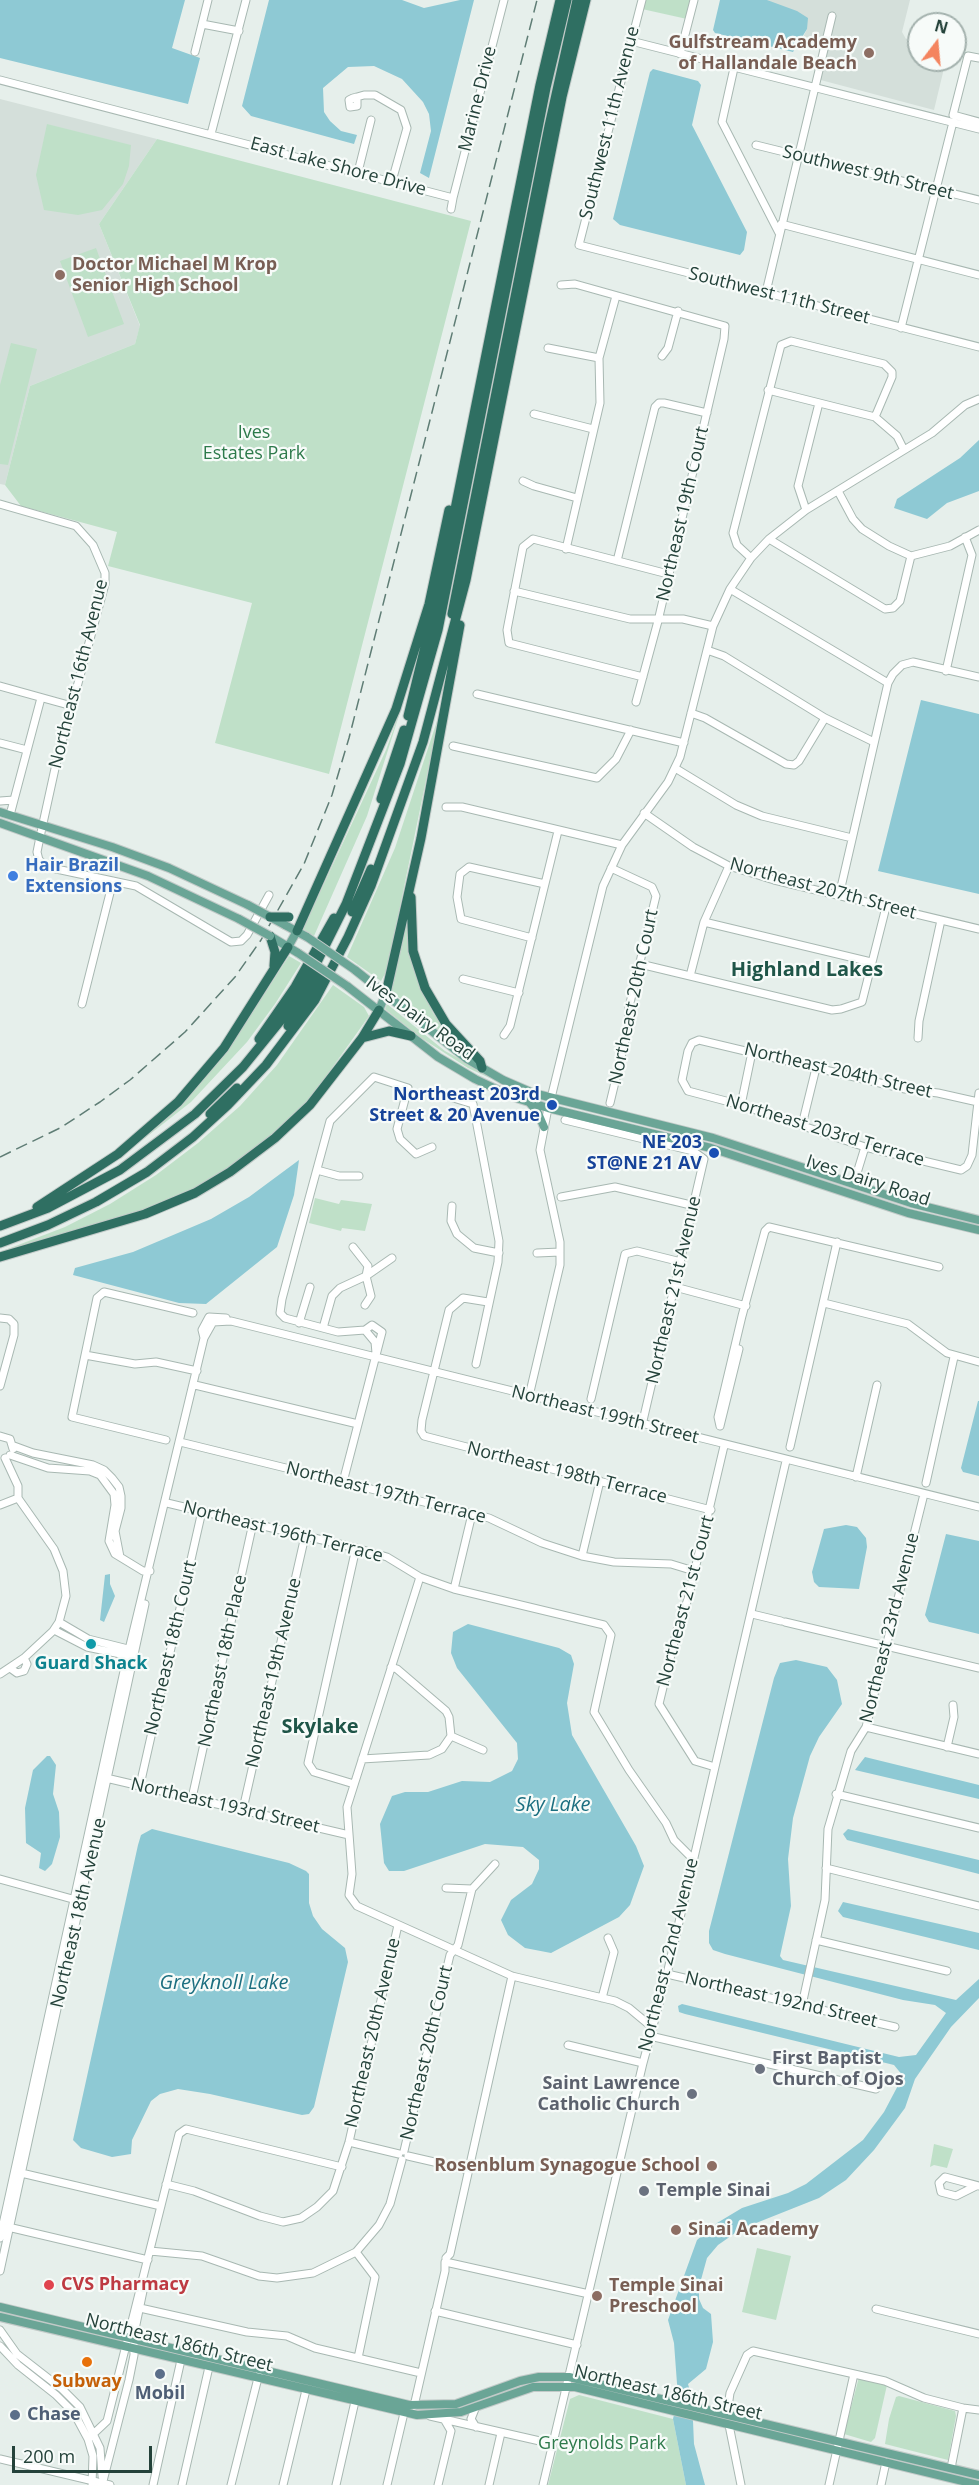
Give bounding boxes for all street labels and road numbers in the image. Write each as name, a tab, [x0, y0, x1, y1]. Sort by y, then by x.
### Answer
street label: Southwest 11th Avenue	[576, 24, 644, 222]
street label: Marine Drive	[454, 44, 502, 154]
street label: East Lake Shore Drive	[248, 133, 428, 201]
street label: Southwest 9th Street	[780, 141, 956, 205]
street label: Southwest 11th Street	[686, 263, 872, 329]
street label: Northeast 19th Court	[652, 425, 714, 603]
street label: Northeast 16th Avenue	[45, 577, 113, 771]
street label: Northeast 207th Street	[727, 854, 919, 924]
street label: Northeast 20th Court	[605, 907, 663, 1087]
street label: Ives Dairy Road	[361, 972, 479, 1066]
street label: Northeast 204th Street	[742, 1039, 934, 1103]
street label: Northeast 203rd Terrace	[723, 1091, 927, 1171]
street label: Ives Dairy Road	[803, 1151, 933, 1211]
street label: Northeast 21st Avenue	[642, 1194, 706, 1386]
street label: Northeast 199th Street	[509, 1381, 701, 1449]
street label: Northeast 198th Terrace	[465, 1438, 669, 1508]
street label: Northeast 197th Terrace	[284, 1458, 488, 1528]
street label: Northeast 196th Terrace	[181, 1497, 385, 1567]
street label: Northeast 21st Court	[653, 1513, 719, 1689]
street label: Northeast 23rd Avenue	[856, 1531, 924, 1725]
street label: Northeast 18th Court	[140, 1559, 202, 1737]
street label: Northeast 18th Place	[194, 1573, 252, 1749]
street label: Northeast 19th Avenue	[242, 1576, 306, 1770]
street label: Northeast 193rd Street	[128, 1774, 322, 1838]
street label: Northeast 18th Avenue	[47, 1816, 111, 2010]
street label: Northeast 22nd Avenue	[634, 1856, 704, 2054]
street label: Northeast 20th Avenue	[341, 1936, 405, 2130]
street label: Northeast 20th Court	[396, 1964, 458, 2142]
street label: Northeast 192nd Street	[683, 1967, 879, 2033]
street label: Northeast 186th Street	[83, 2309, 275, 2377]
street label: Northeast 186th Street	[572, 2361, 764, 2425]

